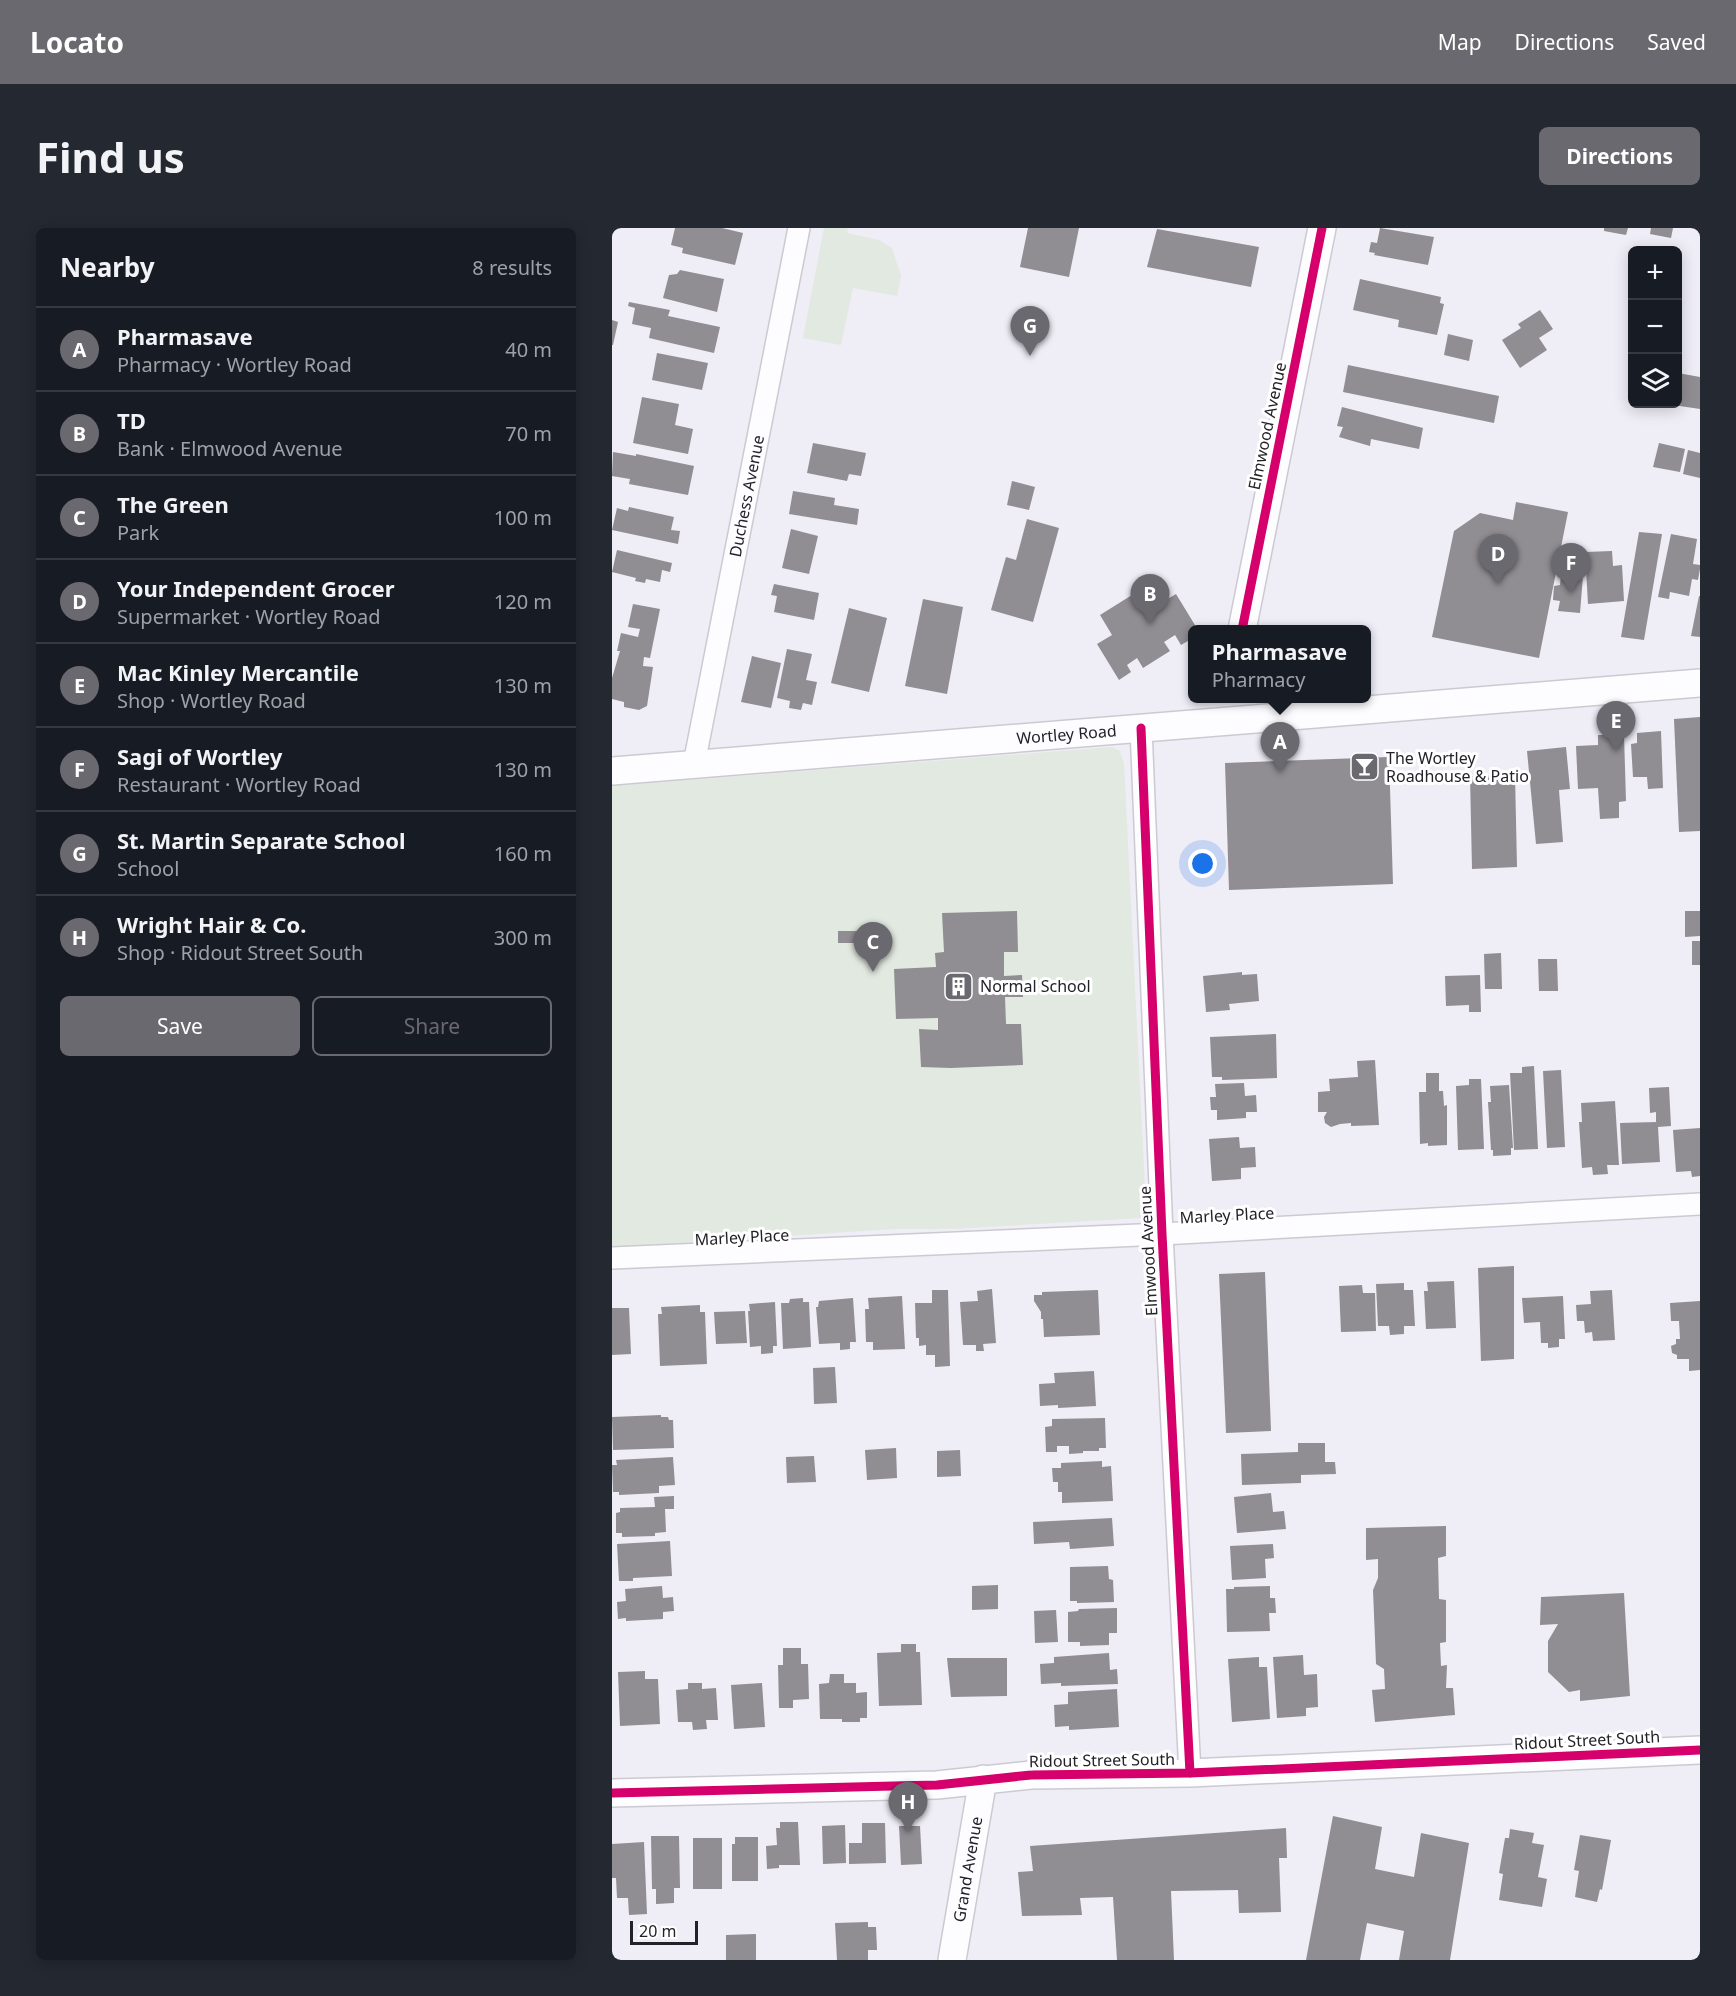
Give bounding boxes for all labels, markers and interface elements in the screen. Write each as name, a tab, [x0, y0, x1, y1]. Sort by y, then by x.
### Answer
text: Locato	[30, 23, 124, 61]
text: Map	[1438, 28, 1482, 56]
text: Directions	[1515, 28, 1614, 56]
text: Saved	[1647, 28, 1706, 56]
button: Directions	[1539, 127, 1700, 185]
text: Find us	[36, 128, 185, 185]
map controls	[1628, 246, 1682, 408]
button: +	[1628, 246, 1682, 300]
text: Nearby	[60, 249, 155, 285]
text: 8 results	[472, 254, 552, 281]
button: −	[1628, 300, 1682, 354]
pin: G	[1010, 306, 1050, 356]
text: Pharmasave	[117, 321, 253, 351]
text: A	[73, 336, 86, 363]
text: 40 m	[505, 336, 552, 363]
text: Pharmacy · Wortley Road	[117, 351, 352, 378]
button: layers	[1628, 354, 1682, 408]
street label: Elmwood Avenue	[1243, 360, 1291, 492]
text: TD	[117, 405, 146, 435]
text: B	[73, 420, 86, 447]
text: 70 m	[505, 420, 552, 447]
street label: Duchess Avenue	[724, 433, 769, 559]
text: Bank · Elmwood Avenue	[117, 435, 343, 462]
text: The Green	[117, 489, 229, 519]
text: C	[73, 504, 86, 531]
text: 100 m	[494, 504, 552, 531]
text: Park	[117, 519, 159, 546]
pin: D	[1478, 534, 1518, 584]
pin: F	[1552, 544, 1590, 593]
text: Your Independent Grocer	[117, 573, 395, 603]
pin: B	[1130, 574, 1170, 624]
text: D	[72, 588, 87, 615]
text: 120 m	[494, 588, 552, 615]
text: Supermarket · Wortley Road	[117, 603, 381, 630]
popup	[1188, 625, 1371, 703]
text: Pharmasave	[1212, 636, 1347, 666]
text: Mac Kinley Mercantile	[117, 657, 359, 687]
text: Pharmacy	[1212, 666, 1305, 693]
text: E	[74, 672, 85, 699]
text: 130 m	[494, 672, 552, 699]
text: Shop · Wortley Road	[117, 687, 306, 714]
pin: E	[1596, 702, 1636, 751]
street label: Wortley Road	[1016, 719, 1117, 749]
pin: A	[1260, 722, 1300, 772]
text: Sagi of Wortley	[117, 741, 282, 771]
place label: The Wortley Roadhouse & Patio	[1386, 747, 1529, 787]
bar icon: The Wortley Roadhouse & Patio	[1349, 751, 1381, 783]
text: F	[74, 756, 85, 783]
text: 130 m	[494, 756, 552, 783]
text: Restaurant · Wortley Road	[117, 771, 361, 798]
text: St. Martin Separate School	[117, 825, 406, 855]
text: G	[72, 840, 87, 867]
text: 160 m	[494, 840, 552, 867]
your location	[1188, 849, 1217, 878]
text: School	[117, 855, 179, 882]
text: Wright Hair & Co.	[117, 909, 306, 939]
pin: C	[854, 922, 892, 972]
text: H	[72, 924, 87, 951]
text: 300 m	[494, 924, 552, 951]
text: Shop · Ridout Street South	[117, 939, 363, 966]
building icon: Normal School	[943, 970, 975, 1002]
place label: Normal School	[980, 975, 1091, 997]
button: Save	[60, 996, 300, 1056]
button: Share	[312, 996, 552, 1056]
street label: Elmwood Avenue	[1134, 1185, 1162, 1317]
street label: Marley Place	[1179, 1202, 1275, 1228]
street label: Marley Place	[694, 1224, 790, 1250]
street label: Ridout Street South	[1513, 1725, 1661, 1755]
street label: Ridout Street South	[1029, 1748, 1175, 1772]
pin: H	[888, 1782, 928, 1832]
street label: Grand Avenue	[948, 1815, 987, 1924]
scale bar	[630, 1918, 698, 1946]
text: 20 m	[639, 1920, 676, 1942]

